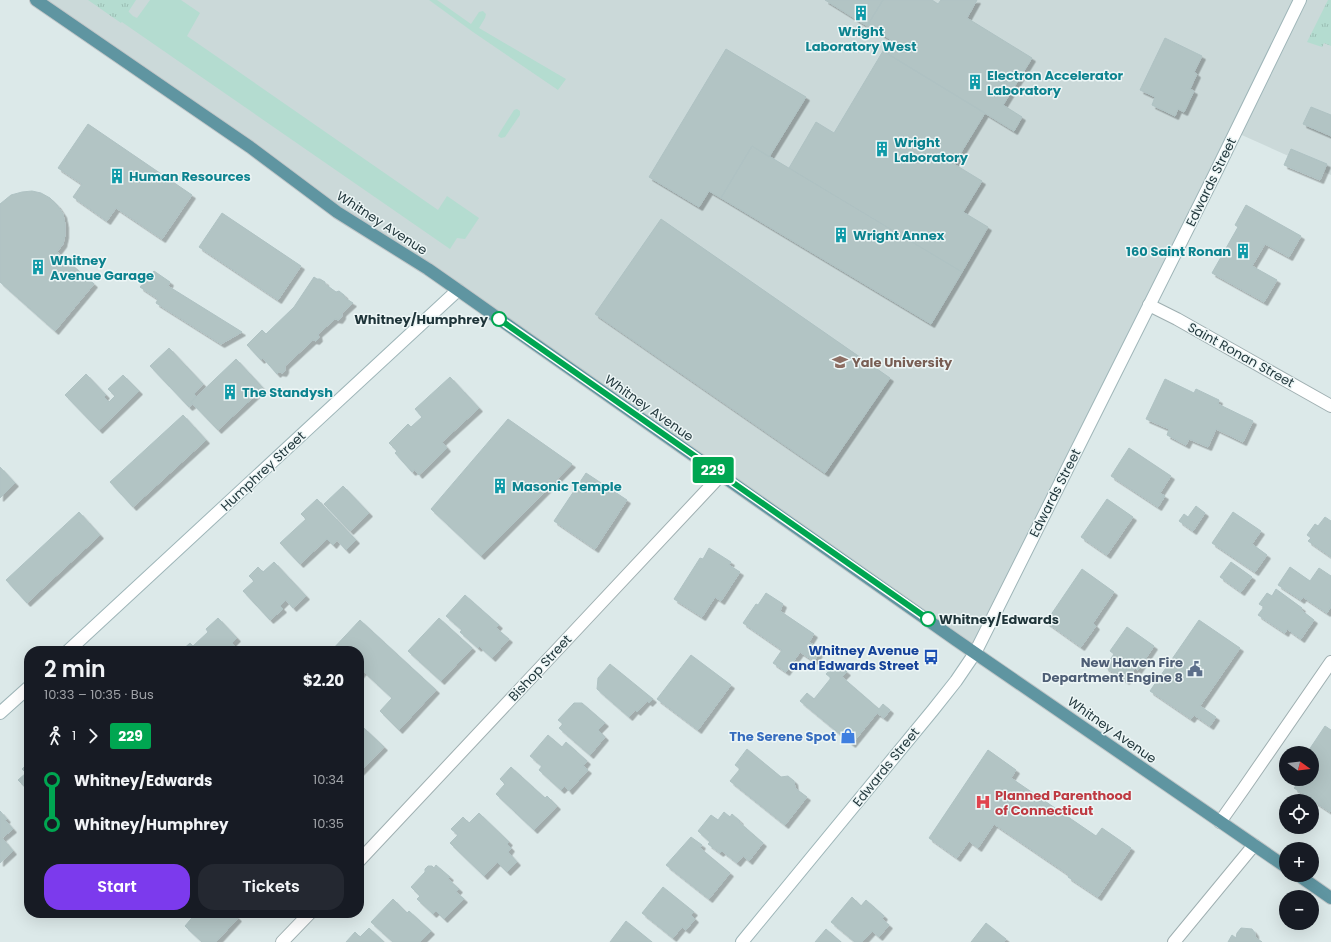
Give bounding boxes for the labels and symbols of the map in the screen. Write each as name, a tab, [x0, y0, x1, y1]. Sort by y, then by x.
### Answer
building icon: Wright Laboratory West	[852, 4, 870, 22]
place label: Wright Laboratory West	[806, 22, 916, 56]
place label: Electron Accelerator Laboratory	[987, 66, 1123, 100]
building icon: Electron Accelerator Laboratory	[966, 73, 984, 91]
place label: Wright Laboratory	[894, 133, 969, 167]
street label: Edwards Street	[1181, 134, 1241, 230]
building icon: Wright Laboratory	[873, 140, 891, 158]
building icon: Human Resources	[108, 167, 126, 185]
place label: Human Resources	[129, 167, 251, 186]
street label: Whitney Avenue	[333, 186, 431, 260]
building icon: Wright Annex	[832, 226, 850, 244]
place label: Wright Annex	[853, 226, 945, 245]
place label: 160 Saint Ronan	[1126, 242, 1231, 261]
building icon: 160 Saint Ronan	[1234, 242, 1252, 260]
place label: Whitney Avenue Garage	[50, 251, 154, 285]
building icon: Whitney Avenue Garage	[29, 258, 47, 276]
place label: Whitney/Humphrey	[354, 310, 489, 329]
marker: Whitney/Humphrey	[491, 311, 507, 327]
street label: Saint Ronan Street	[1184, 318, 1298, 392]
school or university icon: Yale University	[831, 353, 849, 371]
place label: Yale University	[852, 353, 953, 372]
street label: Whitney Avenue	[601, 370, 697, 446]
building icon: The Standysh	[221, 383, 239, 401]
place label: The Standysh	[242, 383, 333, 402]
street label: Humphrey Street	[216, 427, 310, 515]
street label: Edwards Street	[1025, 445, 1086, 540]
line badge: 229	[690, 457, 736, 483]
building icon: Masonic Temple	[491, 477, 509, 495]
place label: Masonic Temple	[512, 477, 622, 496]
place label: Whitney/Edwards	[939, 610, 1059, 629]
marker: Whitney/Edwards	[920, 611, 936, 627]
street label: Bishop Street	[504, 630, 576, 706]
place label: Whitney Avenue and Edwards Street	[789, 641, 919, 675]
bus stop icon: Whitney Avenue and Edwards Street	[922, 648, 940, 666]
place label: New Haven Fire Department Engine 8	[1042, 653, 1183, 687]
public building icon: New Haven Fire Department Engine 8	[1186, 660, 1204, 678]
street label: Whitney Avenue	[1064, 692, 1160, 768]
street label: Edwards Street	[848, 723, 924, 811]
place label: The Serene Spot	[729, 727, 836, 746]
shop icon: The Serene Spot	[839, 727, 857, 745]
north arrow	[1279, 746, 1319, 786]
place label: Planned Parenthood of Connecticut	[995, 786, 1132, 820]
hospital icon: Planned Parenthood of Connecticut	[974, 793, 992, 811]

